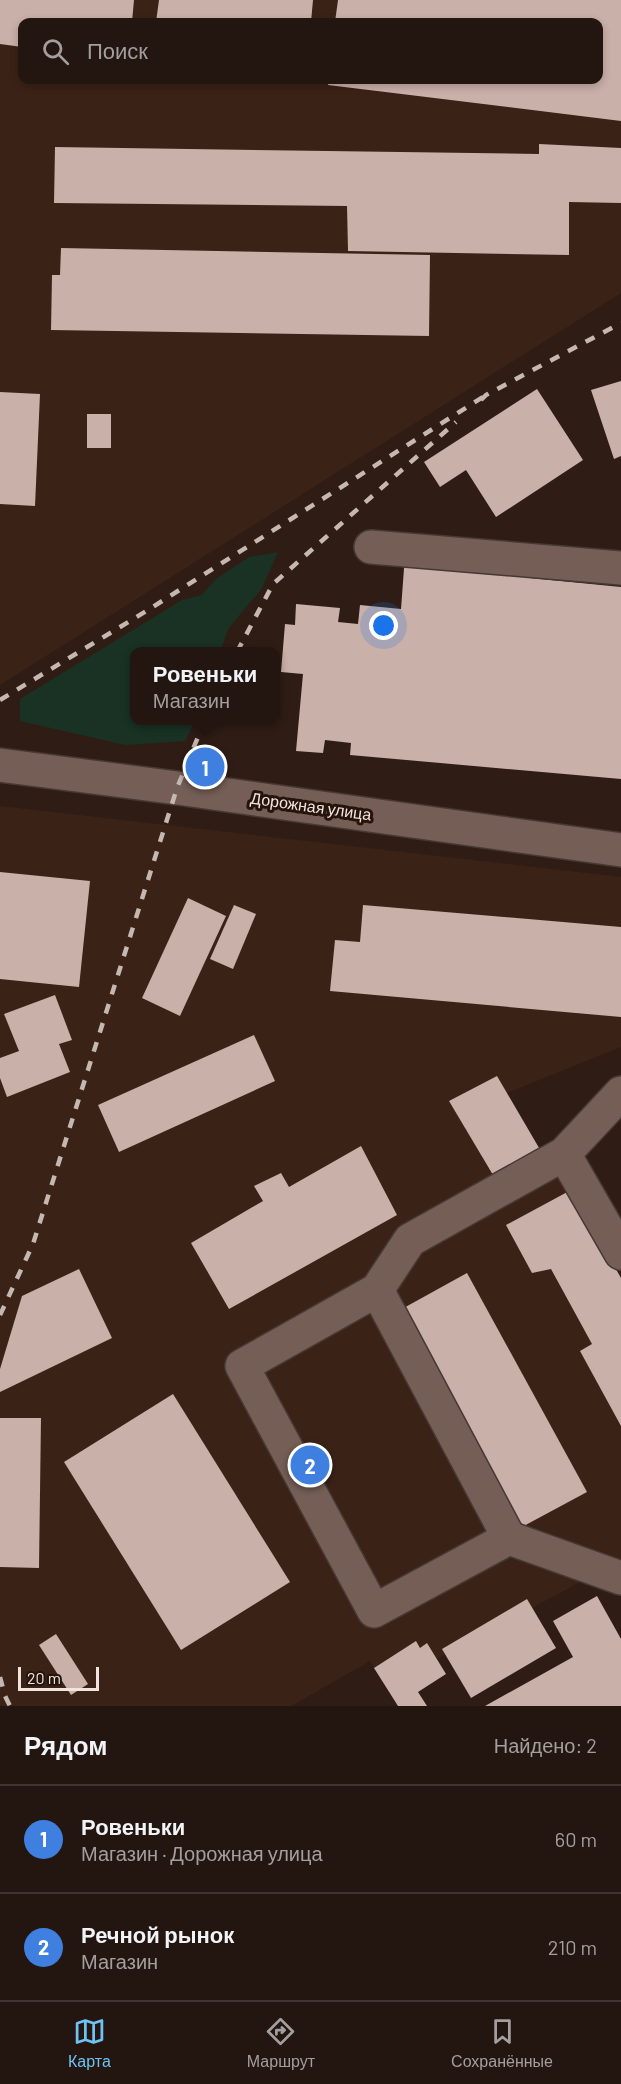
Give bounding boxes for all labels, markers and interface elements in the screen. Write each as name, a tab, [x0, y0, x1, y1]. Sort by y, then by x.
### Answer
search box	[18, 18, 603, 84]
icon: search	[39, 35, 72, 68]
text: Поиск	[87, 37, 148, 63]
your location	[369, 611, 398, 640]
popup	[130, 647, 280, 725]
text: Ровеньки	[153, 660, 257, 686]
text: Магазин	[153, 688, 230, 712]
pin: 1	[186, 744, 224, 789]
street label: Дорожная улица	[249, 788, 373, 823]
pin: 2	[290, 1442, 330, 1488]
scale bar	[18, 1664, 99, 1692]
text: 20 m	[27, 1668, 61, 1687]
text: Рядом	[24, 1729, 107, 1760]
text: Найдено: 2	[494, 1733, 597, 1757]
text: Ровеньки	[81, 1813, 185, 1839]
text: 1	[40, 1827, 47, 1851]
text: 60 m	[555, 1827, 597, 1851]
text: Магазин · Дорожная улица	[81, 1841, 323, 1865]
text: Речной рынок	[81, 1921, 234, 1947]
text: 2	[38, 1935, 49, 1959]
text: 210 m	[548, 1935, 597, 1959]
text: Магазин	[81, 1949, 158, 1973]
tab: Карта	[68, 2015, 111, 2071]
tab: Маршрут	[247, 2015, 315, 2071]
tab: Сохранённые	[451, 2015, 553, 2071]

